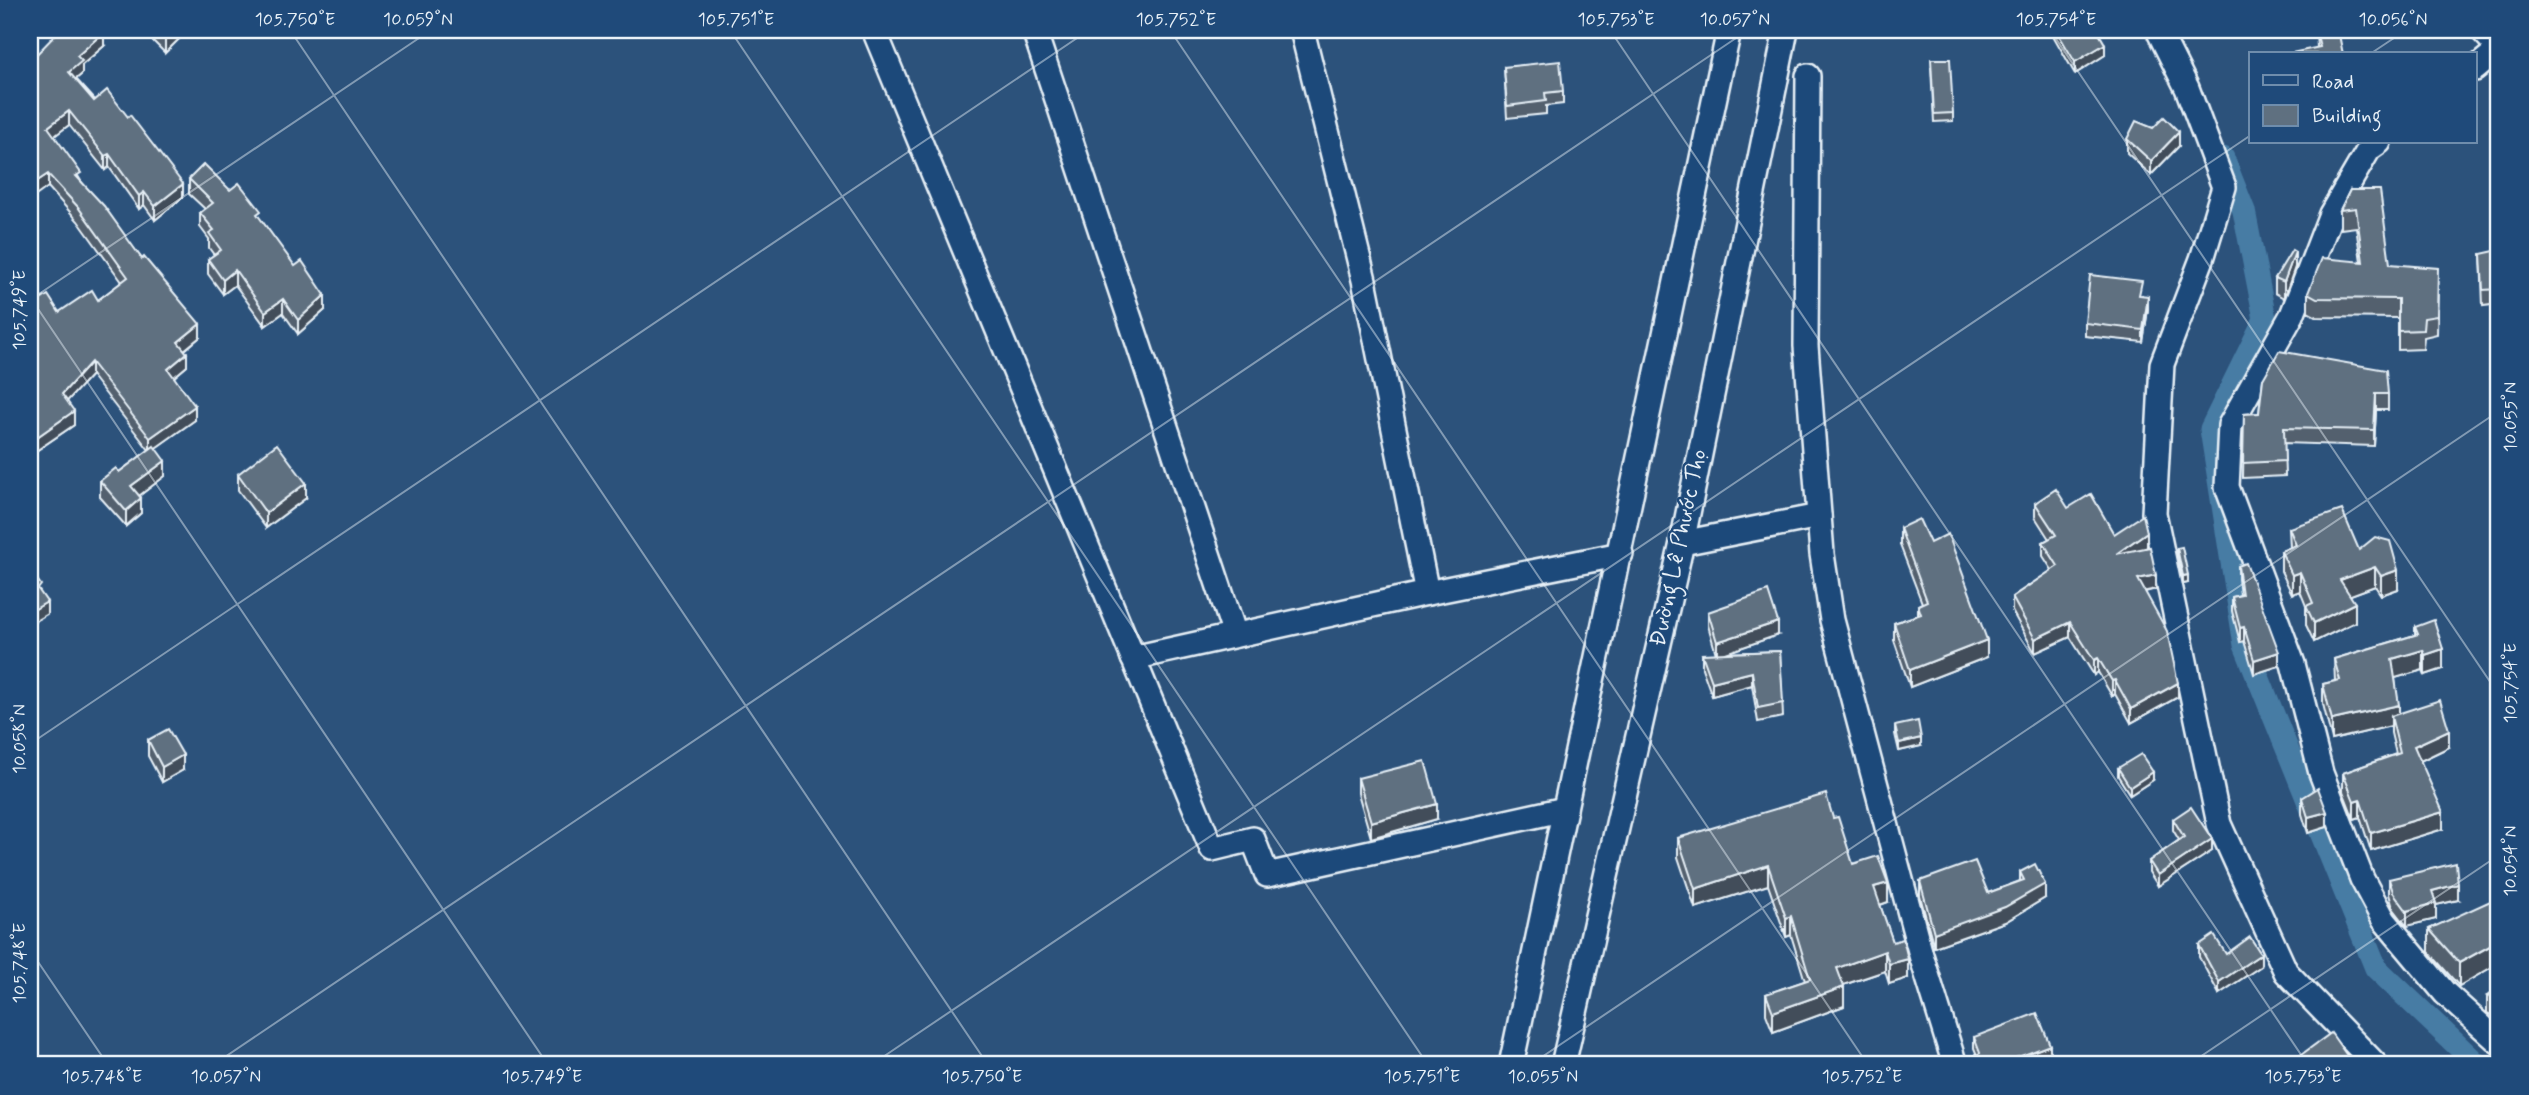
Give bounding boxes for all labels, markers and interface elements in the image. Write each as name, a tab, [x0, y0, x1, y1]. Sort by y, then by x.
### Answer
text: 105.750°E	[255, 8, 335, 32]
text: 10.059°N	[383, 8, 453, 32]
text: 105.751°E	[698, 8, 774, 32]
text: 105.752°E	[1136, 8, 1216, 32]
text: 105.753°E	[1577, 8, 1655, 32]
text: 10.057°N	[1700, 8, 1770, 32]
text: 105.754°E	[2016, 8, 2096, 32]
text: 10.056°N	[2359, 8, 2427, 32]
legend	[2249, 52, 2476, 144]
text: Road	[2312, 68, 2354, 96]
text: Building	[2312, 102, 2382, 132]
text: 105.749°E	[8, 270, 32, 350]
text: 10.055°N	[2499, 382, 2523, 452]
street label: Đường Lê Phước Thọ	[1643, 447, 1717, 650]
text: 105.754°E	[2499, 643, 2523, 723]
text: 10.058°N	[8, 704, 32, 774]
text: 10.054°N	[2499, 826, 2523, 896]
text: 105.748°E	[8, 923, 32, 1003]
text: 105.748°E	[62, 1065, 142, 1089]
text: 10.057°N	[191, 1065, 261, 1089]
text: 105.749°E	[502, 1065, 582, 1089]
text: 105.750°E	[942, 1065, 1022, 1089]
text: 105.751°E	[1384, 1065, 1460, 1089]
text: 10.055°N	[1508, 1065, 1578, 1089]
text: 105.752°E	[1822, 1065, 1902, 1089]
text: 105.753°E	[2264, 1065, 2342, 1089]

